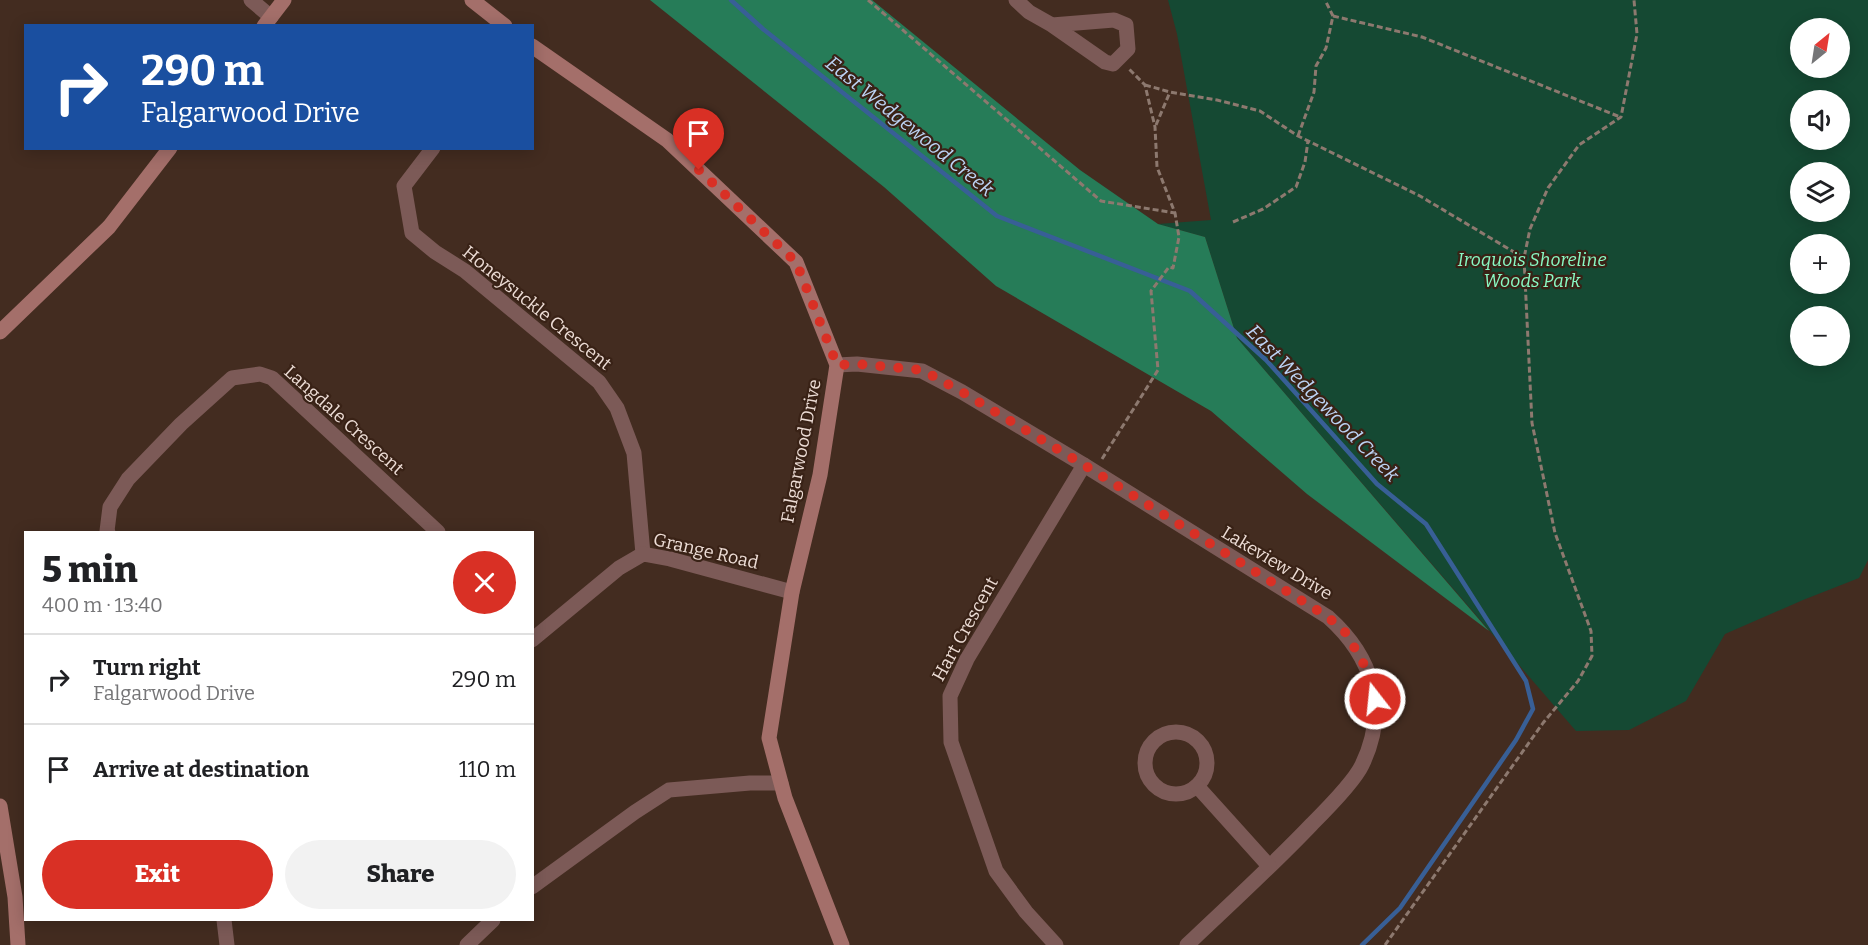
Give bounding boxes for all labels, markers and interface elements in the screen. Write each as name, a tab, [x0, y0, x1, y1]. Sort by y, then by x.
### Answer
north arrow	[1790, 18, 1850, 78]
map controls	[1790, 18, 1850, 366]
text: 290 m	[141, 46, 264, 96]
icon: right	[42, 48, 120, 126]
water label: East Wedgewood Creek	[821, 51, 999, 201]
button: sound	[1790, 90, 1850, 150]
text: Falgarwood Drive	[141, 97, 360, 129]
pin	[673, 108, 724, 170]
icon: arrive	[682, 117, 715, 150]
button: layers	[1790, 162, 1850, 222]
button: +	[1790, 234, 1850, 294]
street label: Honeysuckle Crescent	[458, 241, 616, 375]
park label: Iroquois Shoreline Woods Park	[1458, 249, 1606, 292]
button: −	[1790, 306, 1850, 366]
water label: East Wedgewood Creek	[1242, 319, 1404, 487]
street label: Langdale Crescent	[280, 360, 409, 480]
street label: Falgarwood Drive	[776, 377, 826, 525]
street label: Lakeview Drive	[1218, 521, 1336, 605]
street label: Grange Road	[651, 528, 761, 574]
text: 5 min	[42, 548, 138, 592]
button: close	[453, 551, 516, 614]
street label: Hart Crescent	[927, 573, 1003, 685]
text: 400 m · 13:40	[42, 593, 163, 617]
text: Turn right	[93, 654, 201, 681]
icon: right	[42, 663, 75, 696]
text: 290 m	[452, 666, 516, 693]
position arrow	[1343, 667, 1407, 731]
text: Falgarwood Drive	[93, 681, 255, 705]
icon: arrive	[42, 753, 75, 786]
text: Arrive at destination	[93, 756, 309, 783]
text: 110 m	[459, 756, 516, 783]
button: Exit	[42, 840, 273, 909]
button: Share	[285, 840, 516, 909]

